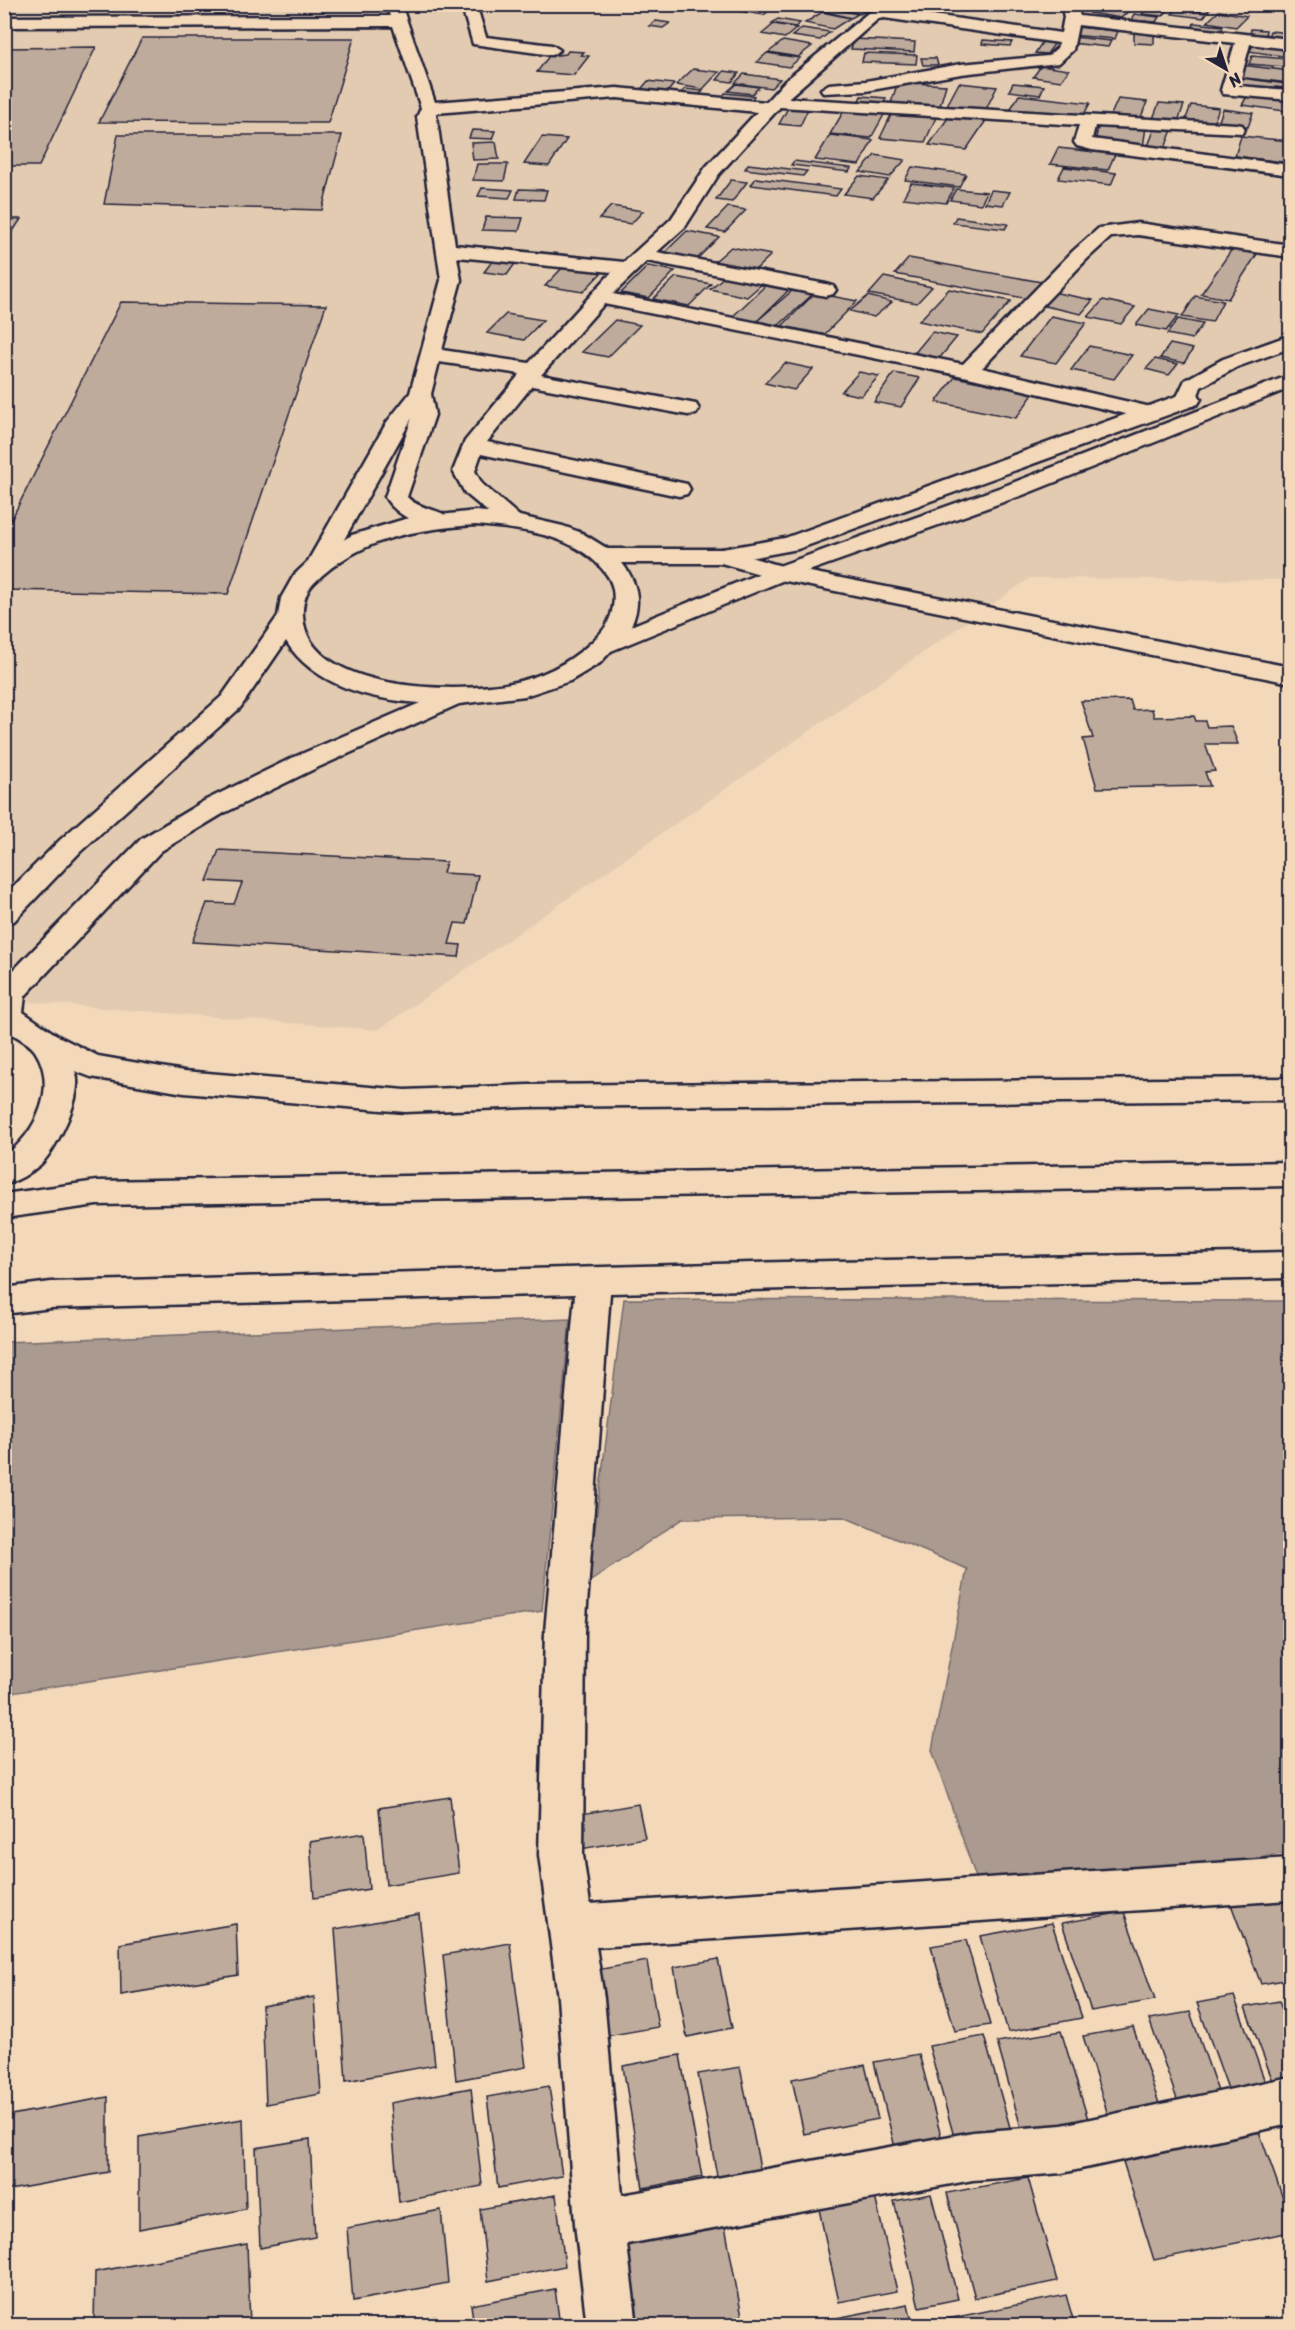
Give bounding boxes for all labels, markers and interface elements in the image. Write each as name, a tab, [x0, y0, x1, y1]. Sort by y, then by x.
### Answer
north arrow	[1196, 39, 1256, 99]
text: N	[1221, 65, 1249, 96]

